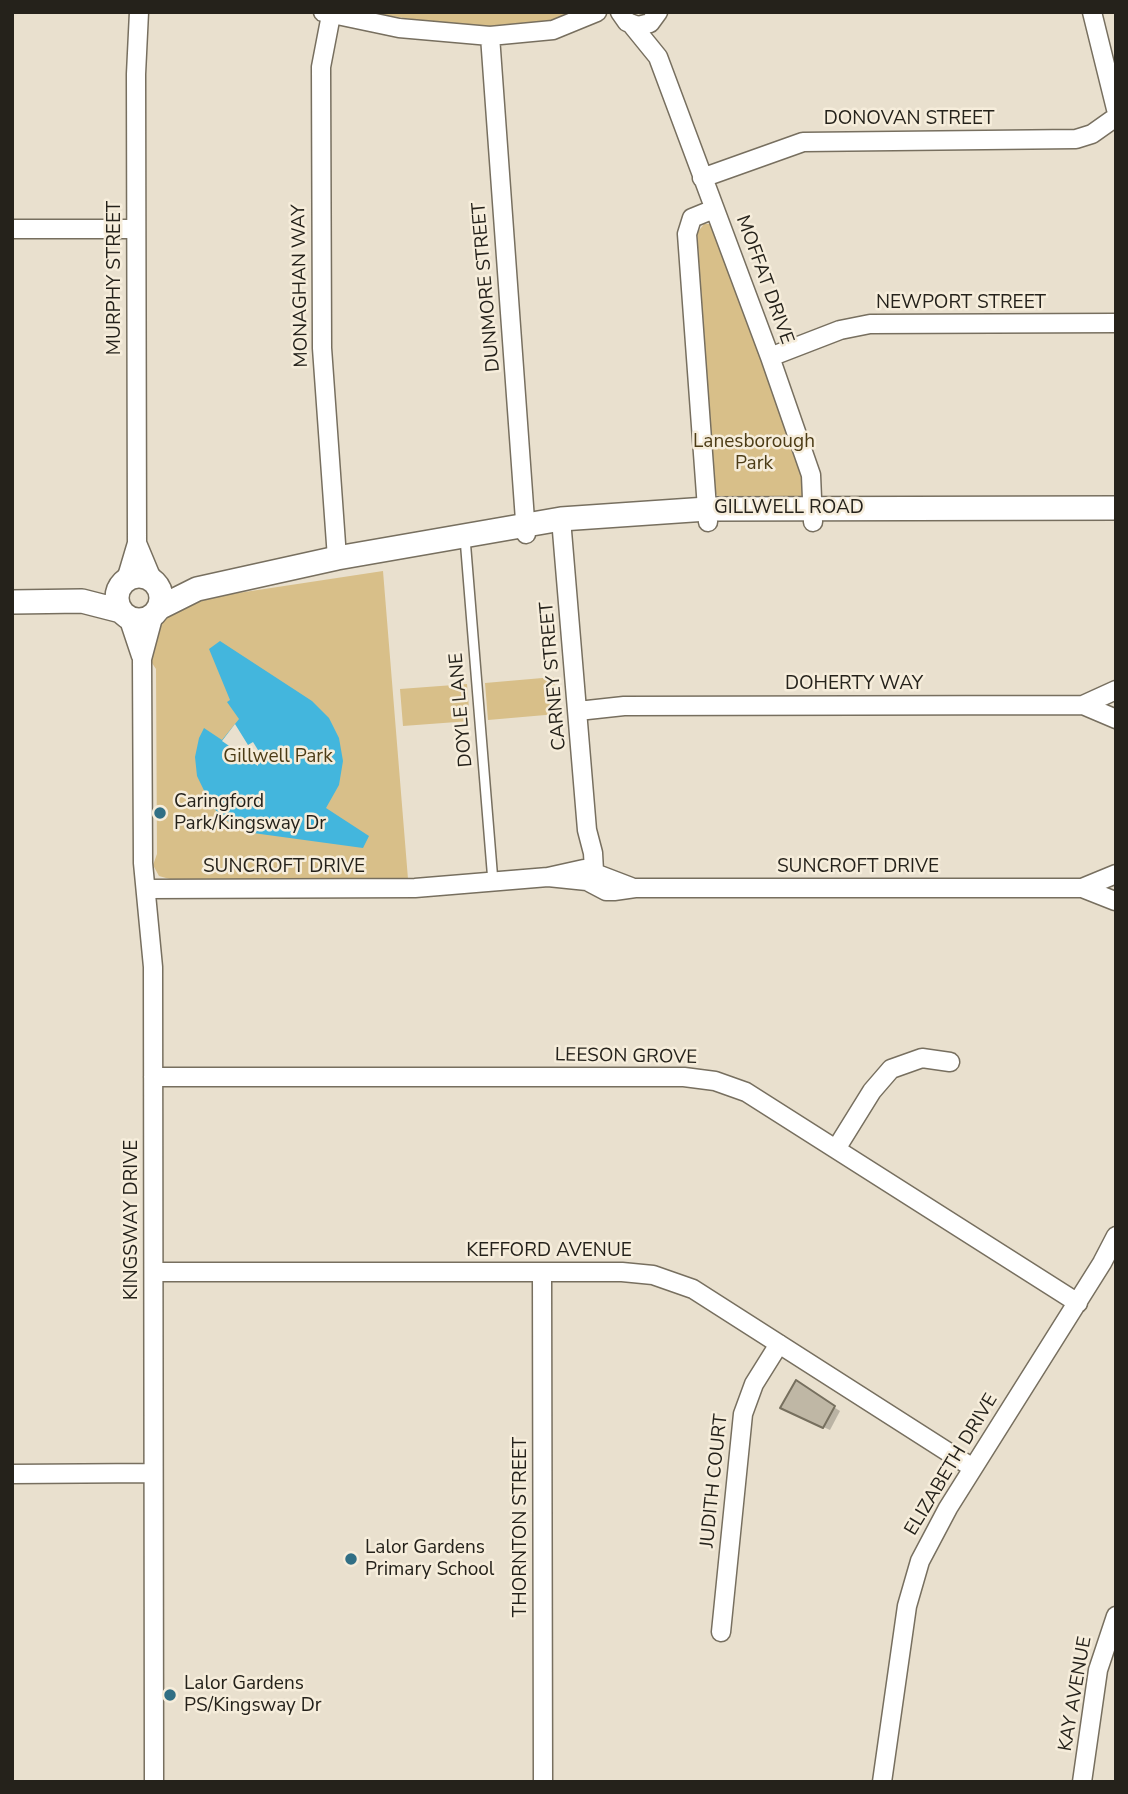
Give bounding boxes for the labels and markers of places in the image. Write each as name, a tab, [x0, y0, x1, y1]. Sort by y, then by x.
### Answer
place label: Caringford Park/Kingsway Dr	[174, 791, 326, 835]
marker: Caringford Park/Kingsway Dr	[152, 805, 168, 821]
place label: Lalor Gardens Primary School	[365, 1537, 494, 1581]
marker: Lalor Gardens Primary School	[343, 1551, 359, 1567]
place label: Lalor Gardens PS/Kingsway Dr	[184, 1673, 322, 1717]
marker: Lalor Gardens PS/Kingsway Dr	[162, 1687, 178, 1703]

